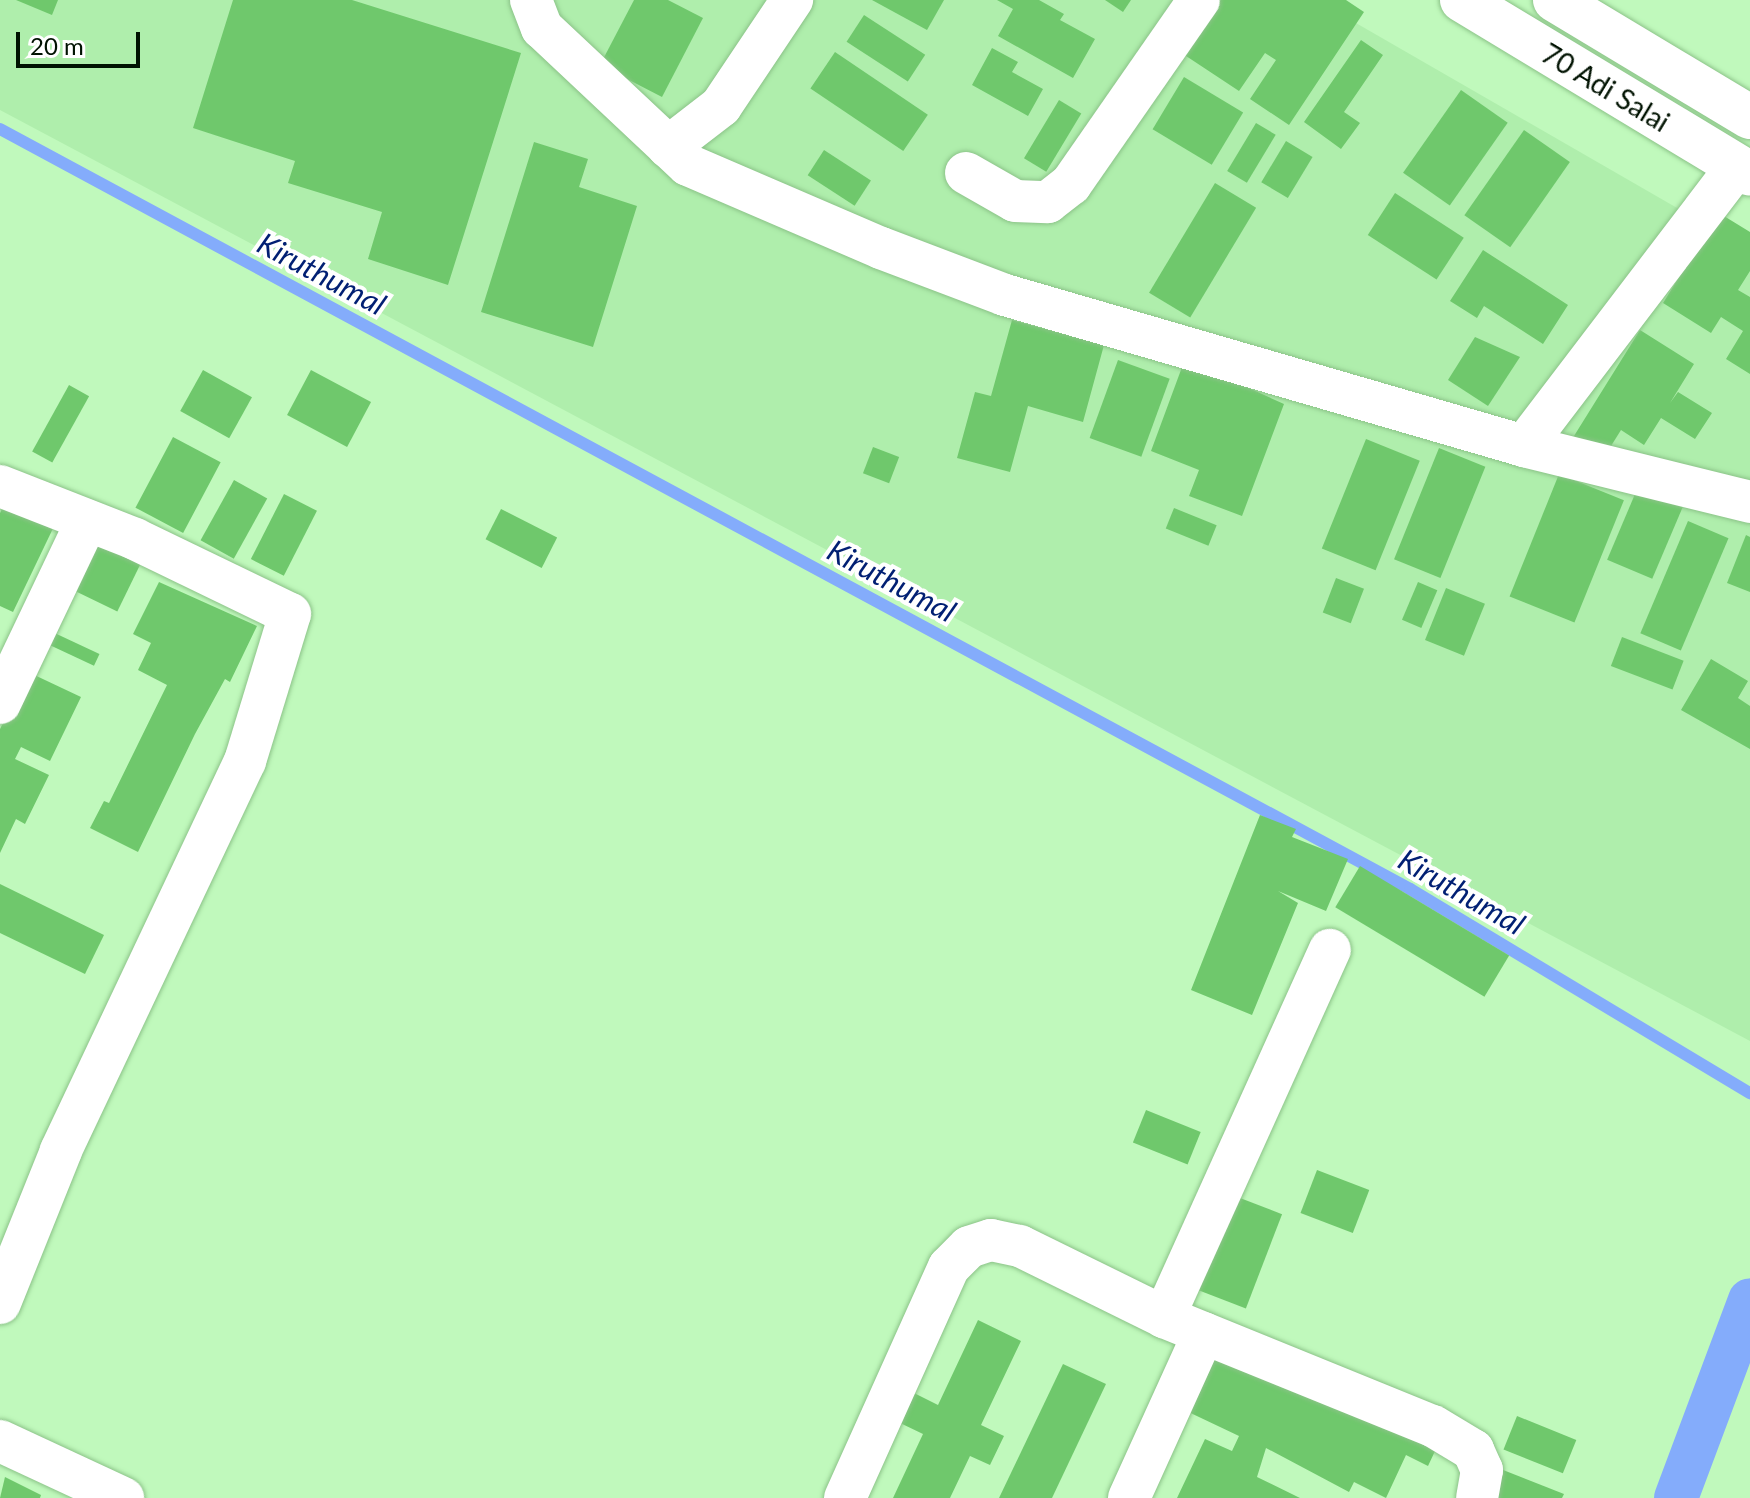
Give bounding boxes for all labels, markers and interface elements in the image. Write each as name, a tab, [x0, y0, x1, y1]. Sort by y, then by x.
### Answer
scale bar	[20, 16, 144, 66]
text: 20 m	[30, 31, 84, 60]
street label: 70 Adi Salai	[1536, 36, 1676, 138]
water label: Kiruthumal	[252, 224, 392, 322]
water label: Kiruthumal	[822, 531, 962, 629]
water label: Kiruthumal	[1393, 840, 1531, 942]

